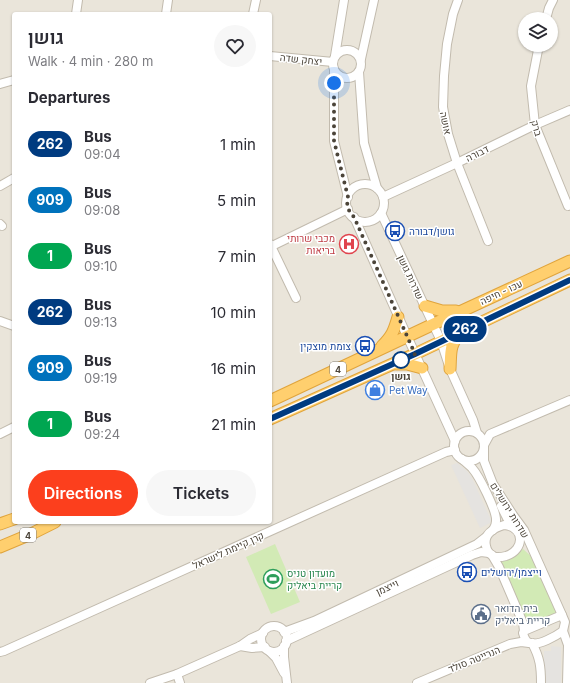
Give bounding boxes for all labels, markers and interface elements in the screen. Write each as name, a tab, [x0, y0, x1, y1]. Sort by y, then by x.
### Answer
map controls	[518, 12, 558, 52]
button: layers	[518, 12, 558, 52]
button: heart	[214, 25, 256, 67]
text: גושן	[28, 26, 64, 49]
street label: יצחק שדה	[279, 51, 323, 67]
text: Walk · 4 min · 280 m	[28, 53, 153, 69]
your location	[324, 73, 344, 93]
text: Departures	[28, 88, 110, 107]
street label: אושה	[438, 110, 454, 136]
street label: ברק	[529, 119, 545, 138]
text: Bus	[84, 127, 112, 146]
text: 262	[37, 135, 63, 152]
text: 1 min	[220, 135, 256, 154]
street label: דבורה	[463, 142, 491, 164]
text: 09:04	[84, 146, 121, 162]
text: Bus	[84, 183, 112, 202]
text: 909	[36, 191, 64, 208]
text: 5 min	[217, 191, 256, 210]
text: 09:08	[84, 202, 120, 218]
bus stop icon: גושן/דבורה	[384, 220, 406, 242]
place label: גושן/דבורה	[409, 225, 455, 237]
place label: מכבי שרותי בריאות	[287, 232, 336, 256]
hospital icon: מכבי שרותי בריאות	[338, 233, 360, 255]
text: Bus	[84, 239, 112, 258]
text: 1	[47, 247, 53, 264]
text: 7 min	[218, 247, 256, 266]
street label: שדרות גושן	[395, 253, 427, 301]
text: 09:10	[84, 258, 118, 274]
street label: עכו - חיפה	[478, 277, 524, 307]
text: Bus	[84, 295, 112, 314]
text: 262	[37, 303, 63, 320]
text: 10 min	[211, 303, 256, 322]
text: 09:13	[84, 314, 117, 330]
line badge: 262	[442, 316, 488, 342]
text: 262	[452, 320, 478, 337]
bus stop icon: צומת מוצקין	[354, 335, 376, 357]
place label: צומת מוצקין	[300, 340, 352, 352]
text: Bus	[84, 351, 112, 370]
marker: גושן	[392, 351, 410, 369]
text: 909	[36, 359, 64, 376]
text: 16 min	[211, 359, 256, 378]
road number: 4	[330, 362, 346, 376]
text: 09:19	[84, 370, 117, 386]
place label: גושן	[391, 370, 411, 382]
shop icon: Pet Way	[364, 379, 386, 401]
place label: Pet Way	[389, 384, 428, 396]
text: Bus	[84, 407, 112, 426]
text: 1	[47, 415, 53, 432]
text: 21 min	[211, 415, 256, 434]
text: 09:24	[84, 426, 120, 442]
button: Directions	[28, 470, 138, 516]
button: Tickets	[146, 470, 256, 516]
street label: שדרות ירושלים	[488, 480, 532, 540]
road number: 4	[20, 528, 36, 542]
street label: קרן קיימת לישראל	[190, 529, 266, 571]
bus stop icon: וייצמן/ירושלים	[456, 561, 478, 583]
place label: וייצמן/ירושלים	[481, 566, 542, 578]
place label: מועדון טניס קריית ביאליק	[287, 567, 342, 591]
sports icon: מועדון טניס קריית ביאליק	[262, 568, 284, 590]
street label: וייצמן	[374, 577, 400, 597]
place label: בית הדואר קריית ביאליק	[495, 602, 550, 626]
public building icon: בית הדואר קריית ביאליק	[470, 603, 492, 625]
street label: הנרייטה סולד	[446, 643, 502, 675]

